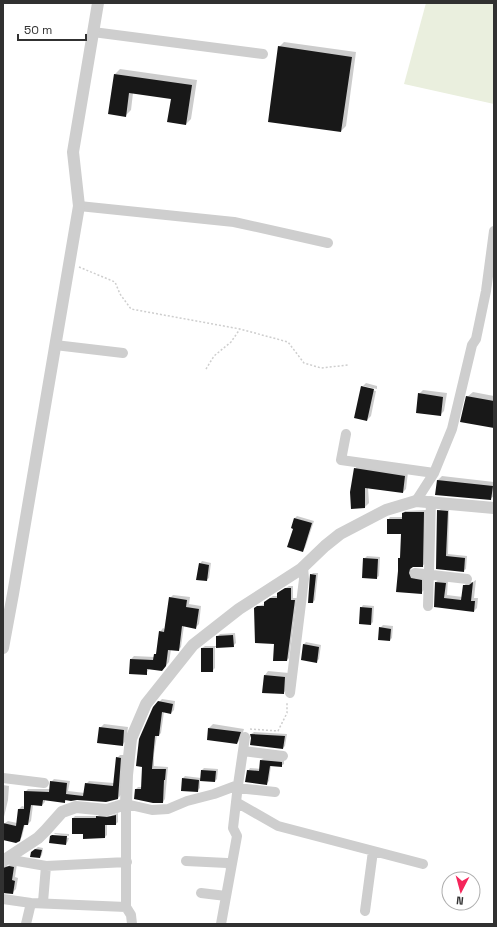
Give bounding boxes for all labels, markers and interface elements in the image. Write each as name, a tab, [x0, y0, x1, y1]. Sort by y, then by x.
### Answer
scale bar	[18, 16, 86, 42]
text: 50 m	[24, 22, 52, 38]
north arrow	[441, 871, 481, 911]
text: N	[456, 894, 464, 908]

